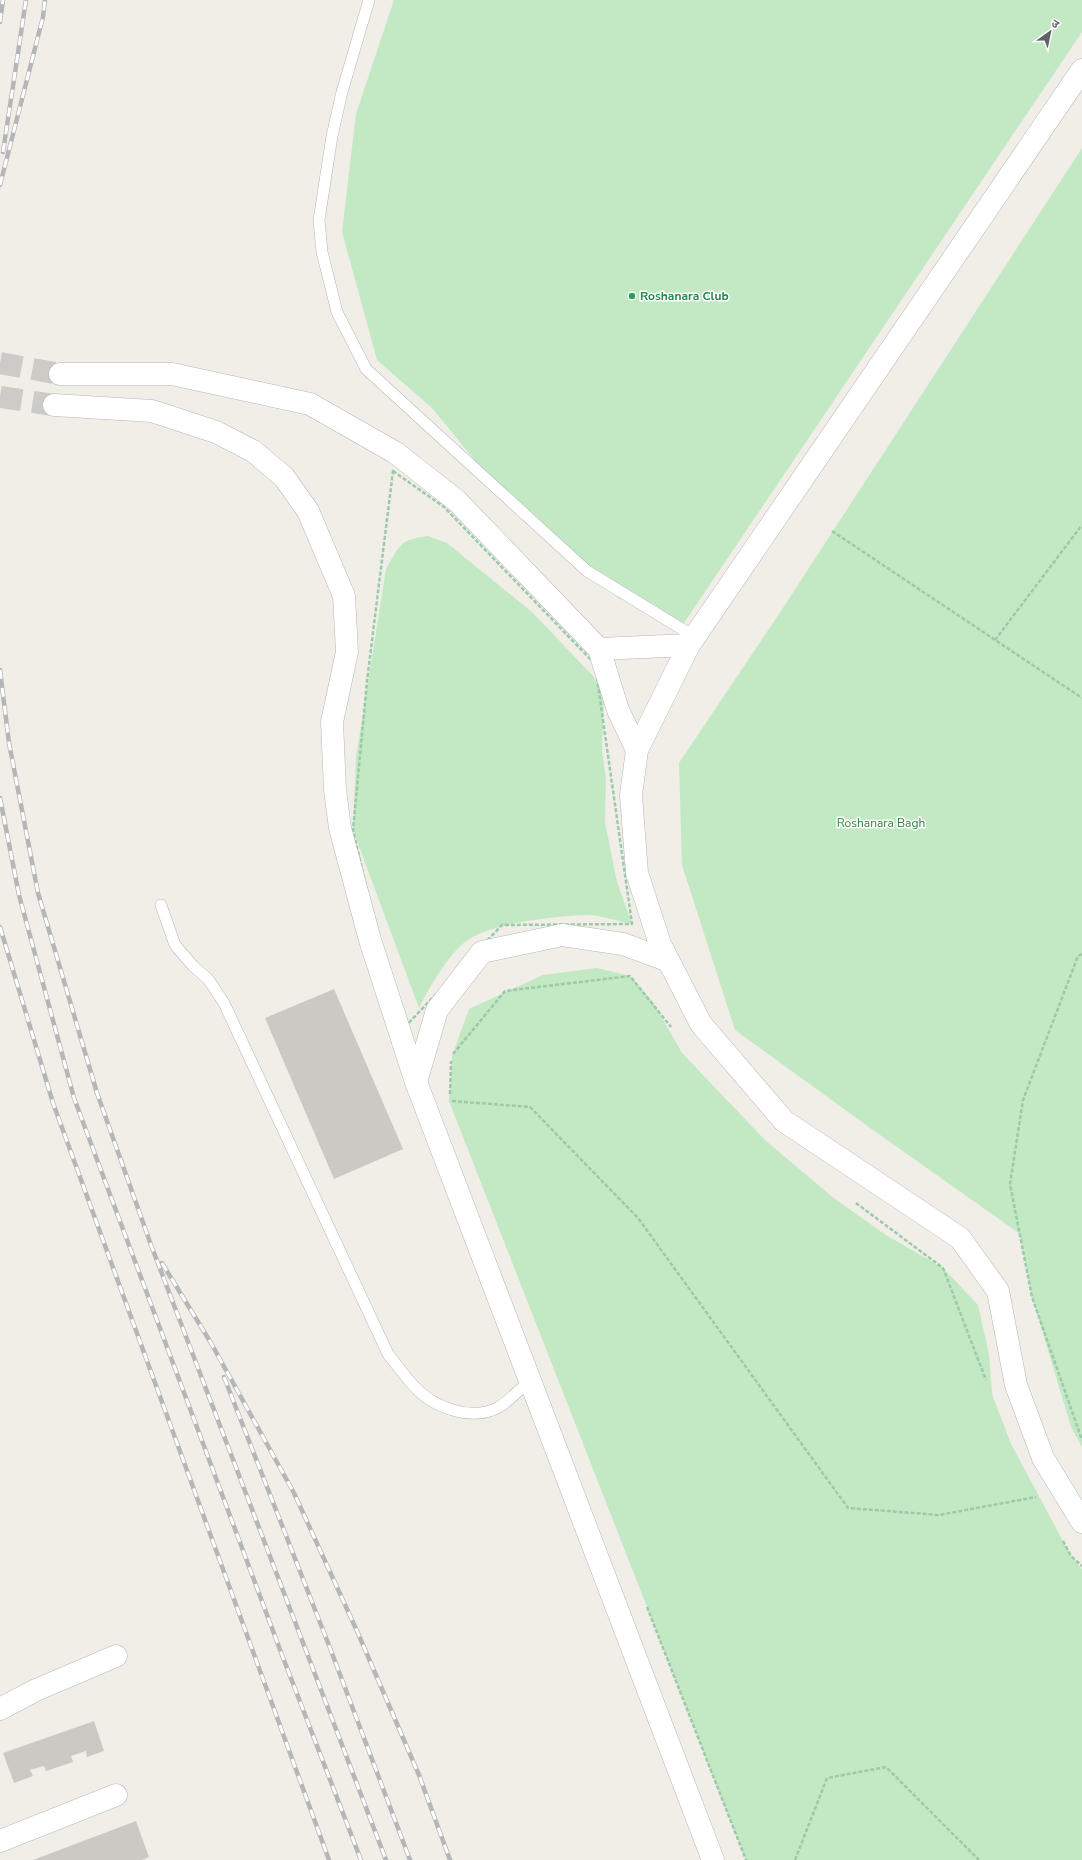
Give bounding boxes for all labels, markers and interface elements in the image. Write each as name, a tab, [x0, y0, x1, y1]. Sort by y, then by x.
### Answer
north arrow	[1030, 12, 1070, 52]
text: उ	[1048, 16, 1062, 32]
place label: Roshanara Club	[640, 288, 729, 304]
marker: Roshanara Club	[627, 291, 637, 301]
park label: Roshanara Bagh	[837, 815, 925, 831]

